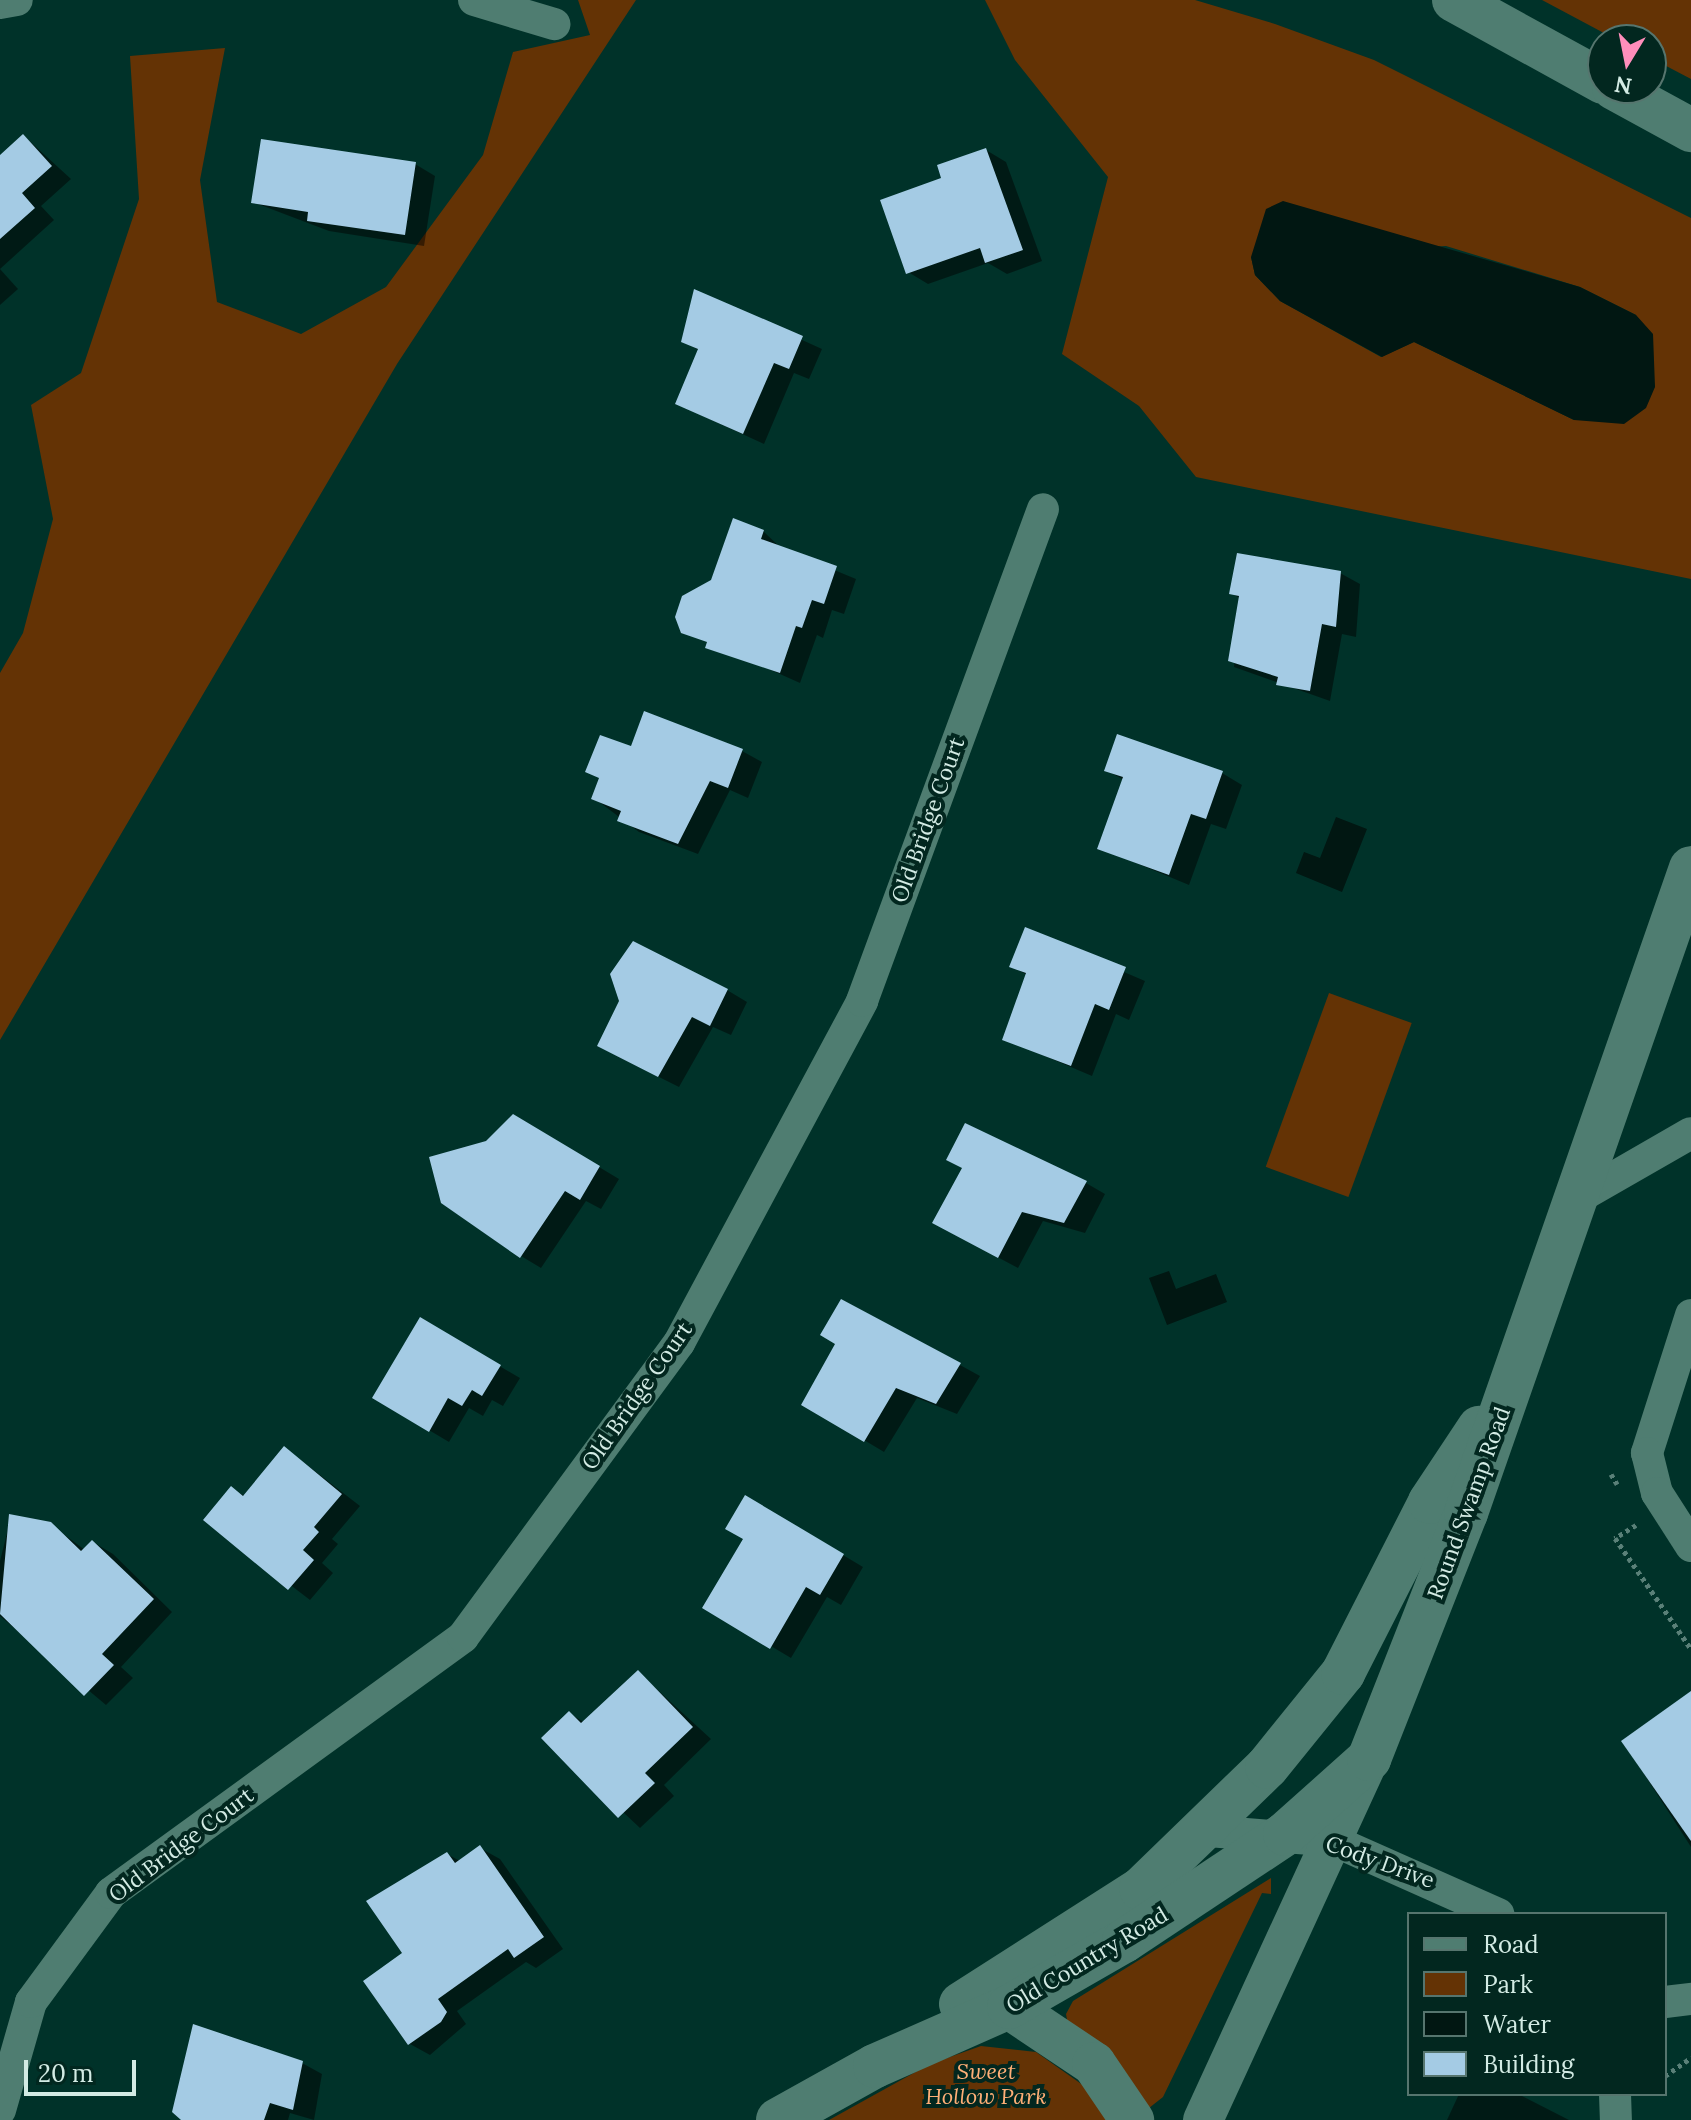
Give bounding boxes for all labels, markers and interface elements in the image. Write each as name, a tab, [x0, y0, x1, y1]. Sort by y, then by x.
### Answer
north arrow	[1587, 24, 1667, 104]
text: N	[1612, 70, 1634, 101]
street label: Old Bridge Court	[886, 734, 970, 906]
street label: Old Bridge Court	[576, 1317, 698, 1475]
street label: Round Swamp Road	[1422, 1403, 1516, 1603]
street label: Old Bridge Court	[104, 1782, 258, 1908]
street label: Cody Drive	[1322, 1830, 1438, 1894]
street label: Old Country Road	[1001, 1901, 1173, 2019]
legend	[1407, 1912, 1667, 2096]
text: Road	[1483, 1929, 1539, 1960]
text: Park	[1483, 1969, 1533, 2000]
text: Water	[1483, 2009, 1551, 2040]
scale bar	[28, 2044, 140, 2094]
text: Building	[1483, 2049, 1574, 2080]
text: 20 m	[38, 2058, 94, 2089]
park label: Sweet Hollow Park	[925, 2058, 1047, 2110]

